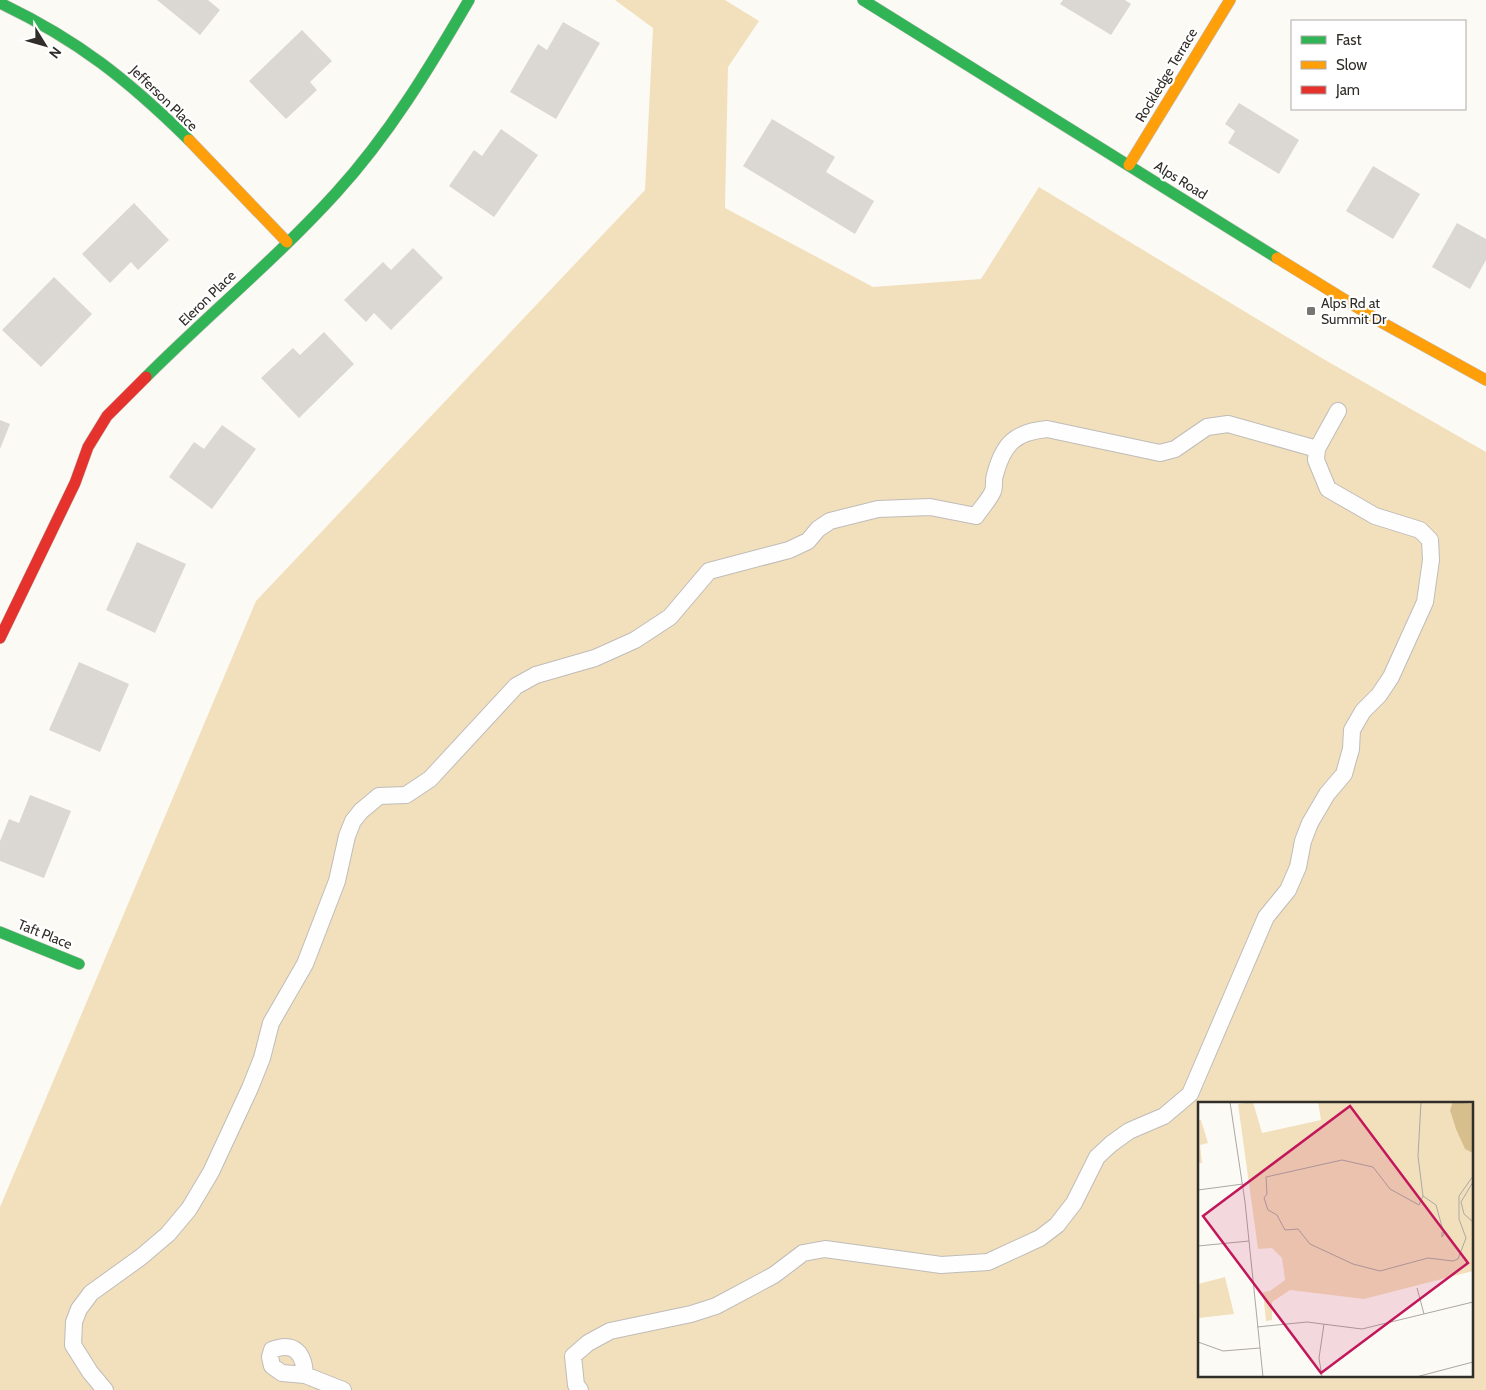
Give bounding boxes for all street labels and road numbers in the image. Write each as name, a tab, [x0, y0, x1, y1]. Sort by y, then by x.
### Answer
street label: Rockledge Terrace	[1131, 25, 1201, 125]
street label: Jefferson Place	[126, 61, 202, 135]
street label: Alps Road	[1151, 157, 1211, 203]
street label: Eleron Place	[175, 266, 239, 330]
street label: Taft Place	[15, 915, 75, 953]

